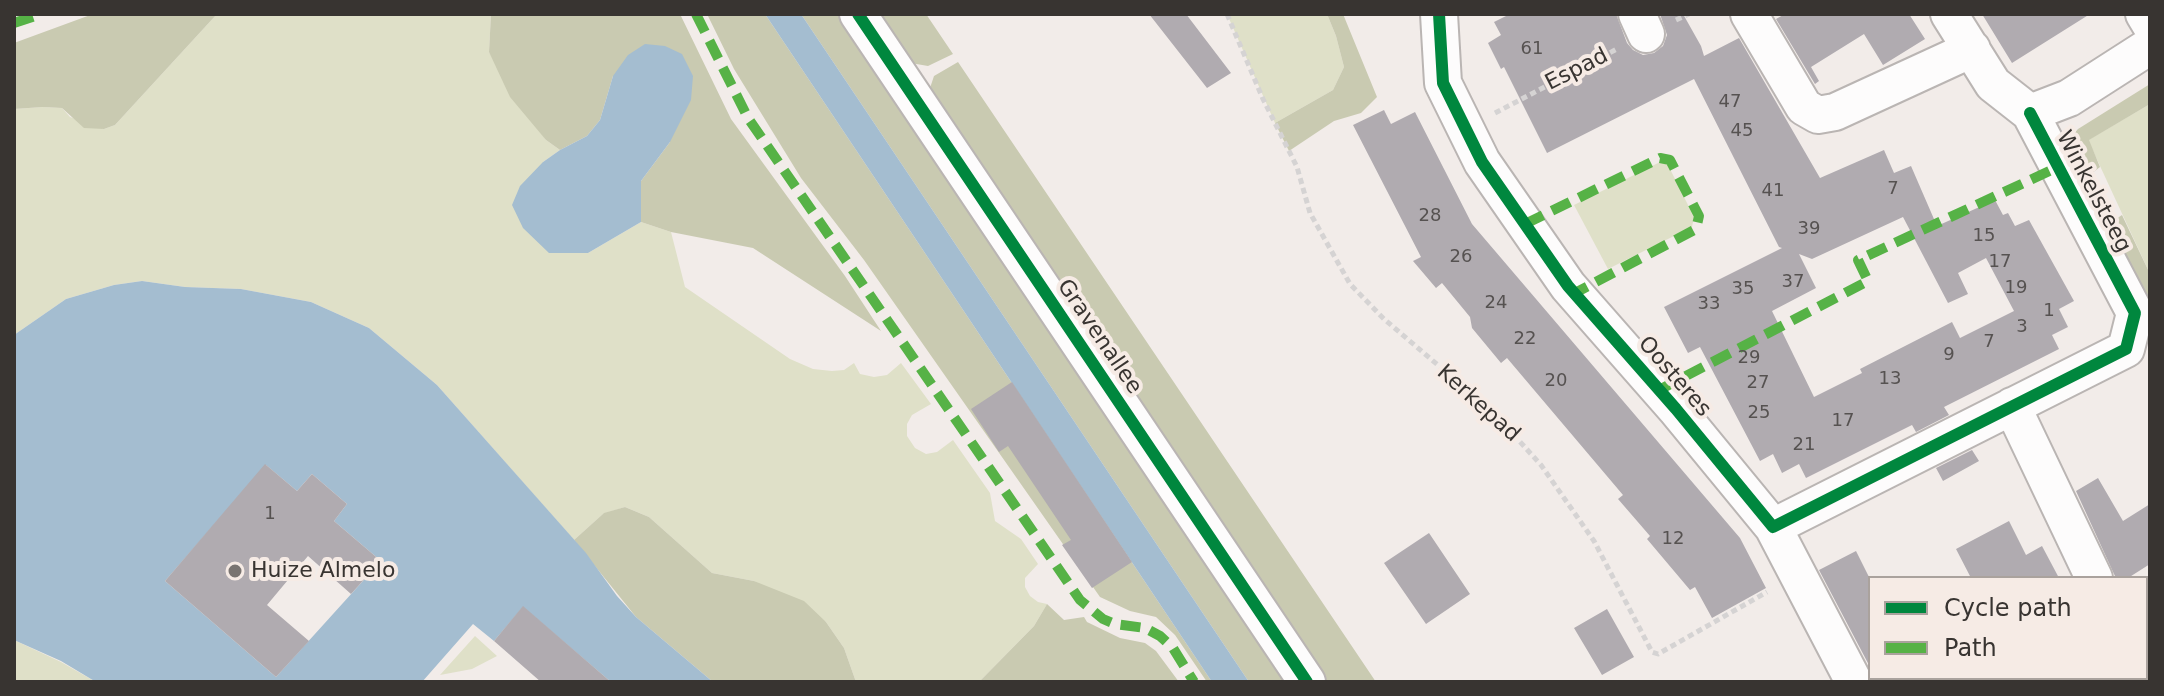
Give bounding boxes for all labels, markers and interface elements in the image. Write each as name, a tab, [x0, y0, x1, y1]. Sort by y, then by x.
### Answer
house number: 61	[1521, 38, 1543, 60]
street label: Espad	[1541, 43, 1613, 97]
house number: 47	[1719, 91, 1741, 113]
house number: 45	[1731, 120, 1753, 142]
street label: Winkelsteeg	[2050, 127, 2136, 257]
house number: 7	[1887, 178, 1899, 200]
house number: 41	[1762, 180, 1784, 202]
house number: 28	[1419, 205, 1441, 227]
house number: 39	[1798, 218, 1820, 240]
house number: 15	[1973, 225, 1995, 247]
house number: 26	[1450, 246, 1472, 268]
house number: 17	[1989, 251, 2011, 273]
house number: 37	[1782, 271, 1804, 293]
street label: Gravenallee	[1051, 275, 1147, 399]
house number: 19	[2005, 277, 2027, 299]
house number: 35	[1732, 278, 1754, 300]
house number: 24	[1485, 292, 1507, 314]
house number: 33	[1698, 293, 1720, 315]
house number: 1	[2043, 300, 2055, 322]
house number: 3	[2016, 316, 2028, 338]
house number: 22	[1514, 328, 1536, 350]
street label: Oosteres	[1632, 331, 1716, 423]
house number: 7	[1983, 331, 1995, 353]
house number: 9	[1943, 344, 1955, 366]
house number: 29	[1738, 347, 1760, 369]
street label: Kerkepad	[1431, 360, 1525, 448]
house number: 13	[1879, 368, 1901, 390]
house number: 20	[1545, 370, 1567, 392]
house number: 27	[1747, 372, 1769, 394]
house number: 25	[1748, 402, 1770, 424]
house number: 17	[1832, 410, 1854, 432]
house number: 21	[1793, 434, 1815, 456]
house number: 1	[264, 503, 276, 525]
house number: 12	[1662, 528, 1684, 550]
place label: Huize Almelo	[251, 558, 395, 584]
marker: Huize Almelo	[226, 562, 244, 580]
legend	[1868, 576, 2148, 680]
text: Cycle path	[1944, 594, 2072, 622]
text: Path	[1944, 634, 1997, 662]

